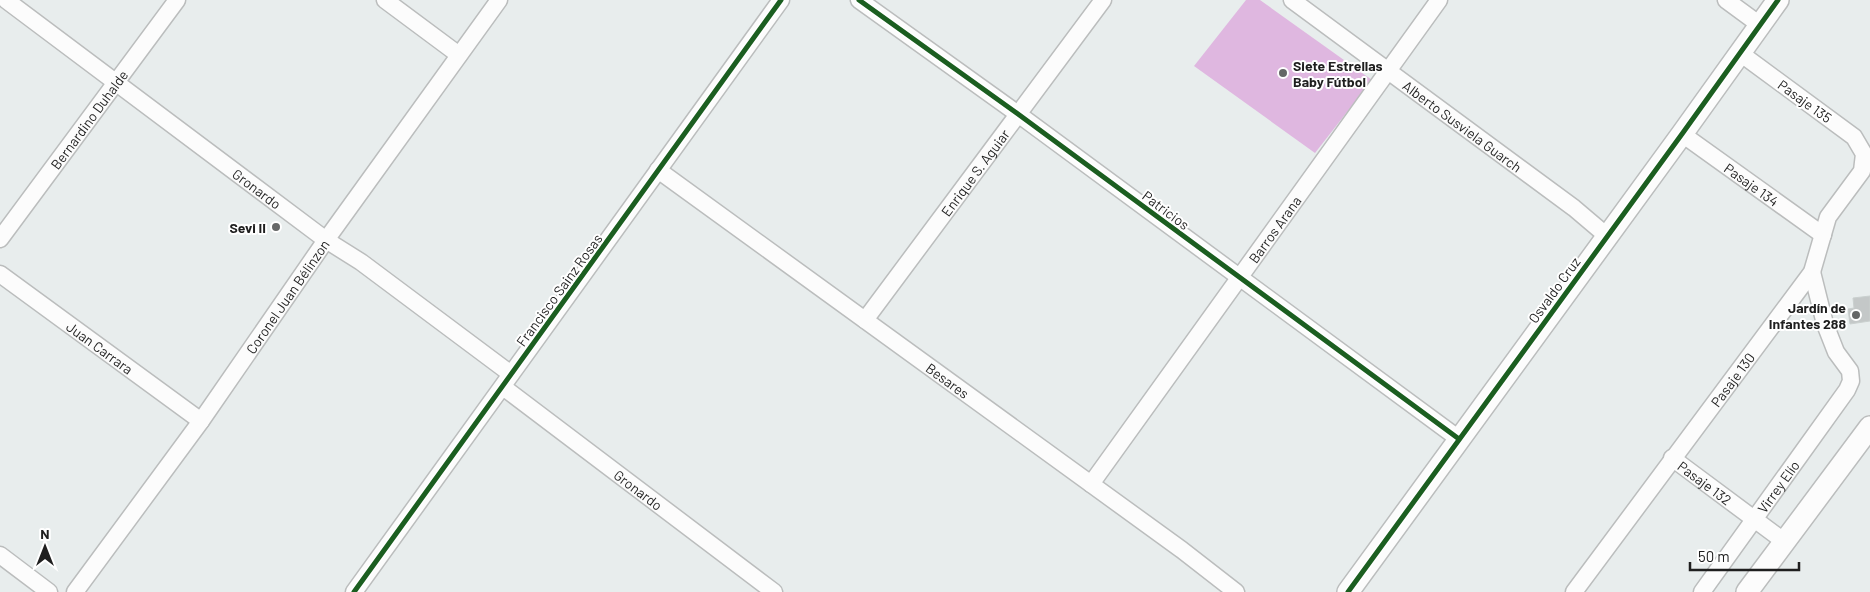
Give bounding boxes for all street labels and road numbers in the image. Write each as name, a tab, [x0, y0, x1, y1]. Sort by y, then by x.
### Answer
street label: Bernardino Duhalde	[46, 66, 131, 172]
street label: Alberto Susviela Guarch	[1400, 76, 1525, 175]
street label: Pasaje 135	[1775, 76, 1835, 126]
street label: Enrique S. Aguiar	[937, 126, 1013, 219]
street label: Pasaje 134	[1721, 159, 1782, 209]
street label: Gronardo	[230, 165, 285, 212]
street label: Patricios	[1139, 187, 1193, 233]
street label: Barros Arana	[1244, 192, 1304, 266]
street label: Francisco Sainz Rosas	[512, 230, 606, 350]
street label: Coronel Juan Bélinzon	[242, 236, 332, 357]
street label: Osvaldo Cruz	[1524, 254, 1584, 326]
street label: Juan Carrara	[63, 317, 137, 377]
street label: Pasaje 130	[1707, 349, 1758, 410]
street label: Besares	[923, 359, 973, 402]
street label: Pasaje 132	[1675, 457, 1735, 508]
street label: Virrey Elío	[1753, 457, 1802, 516]
street label: Gronardo	[611, 466, 666, 513]

